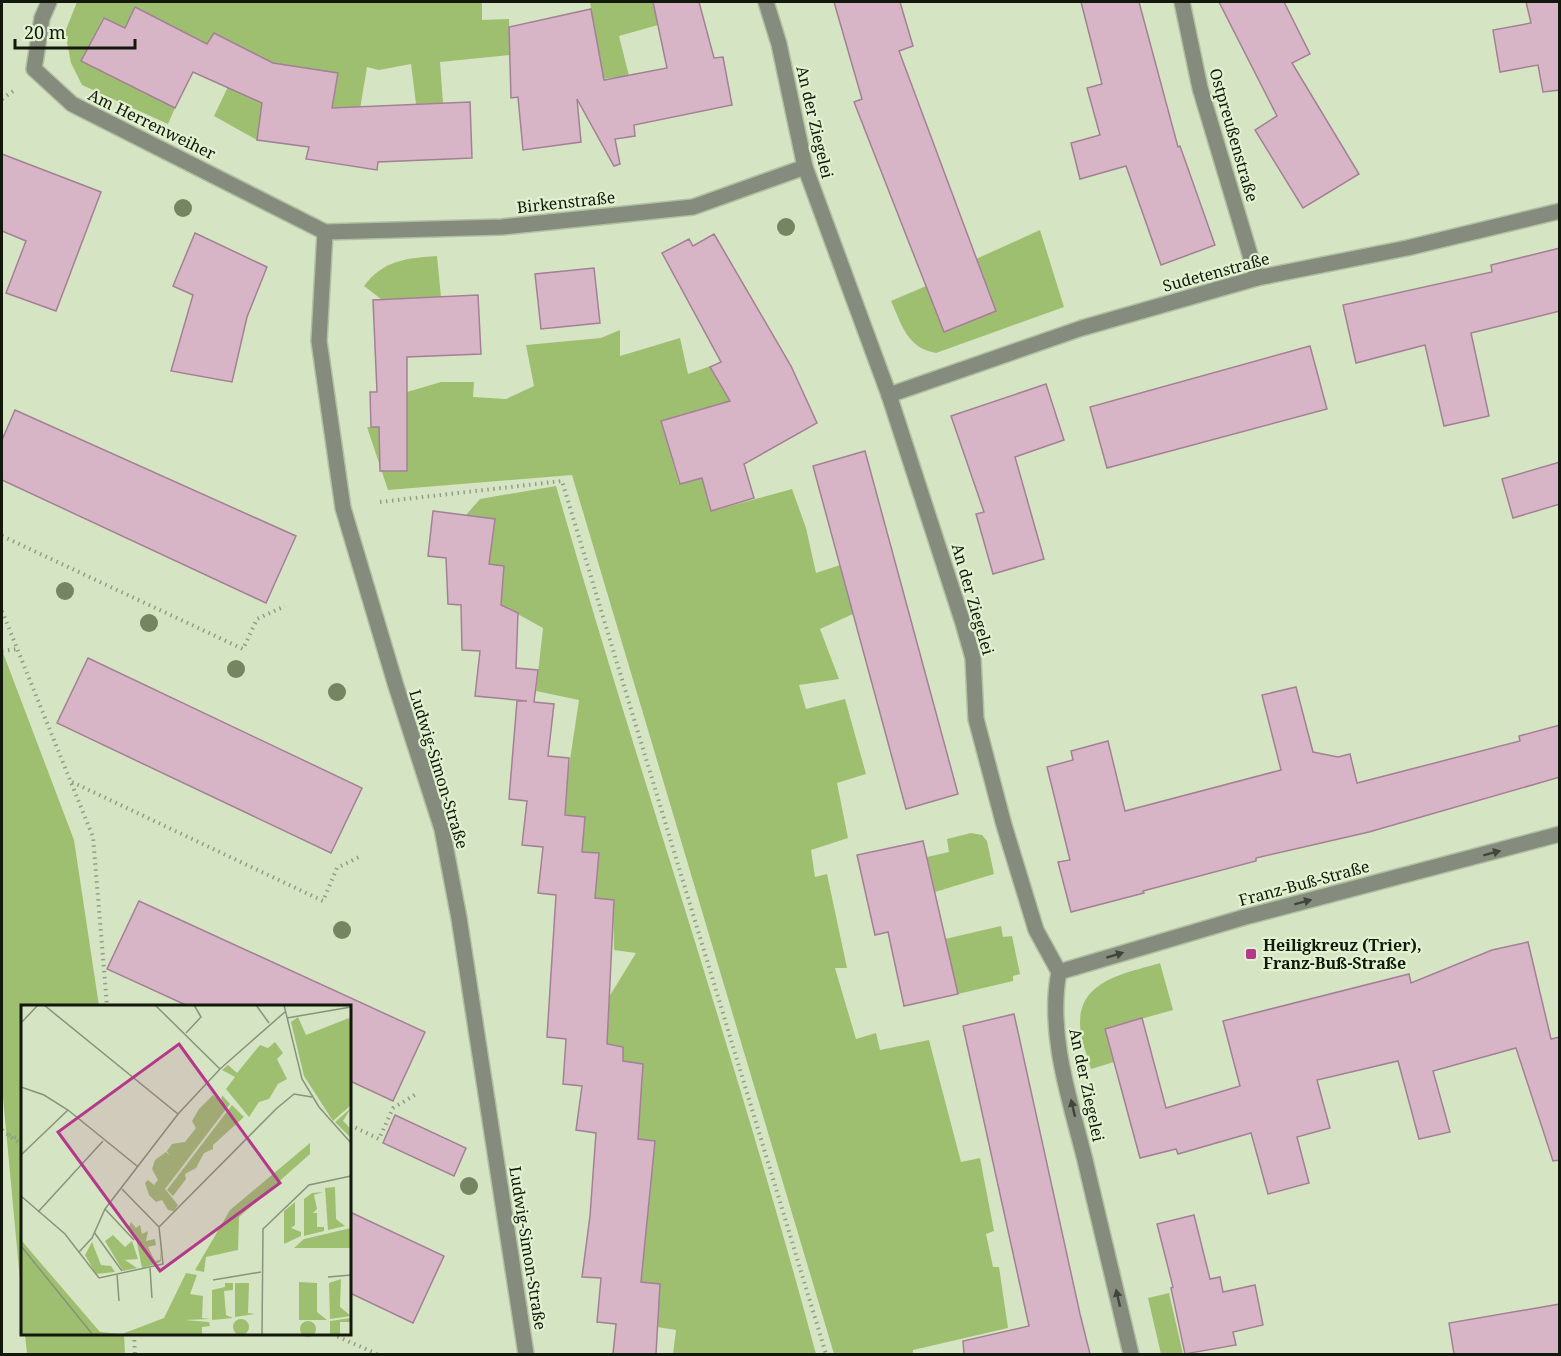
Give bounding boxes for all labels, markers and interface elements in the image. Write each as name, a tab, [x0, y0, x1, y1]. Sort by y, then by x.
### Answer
scale bar	[15, 12, 135, 50]
text: 20 m	[24, 20, 66, 44]
street label: An der Ziegelei	[791, 64, 839, 180]
street label: Ostpreußenstraße	[1204, 66, 1264, 204]
street label: Am Herrenweiher	[84, 84, 220, 165]
street label: Birkenstraße	[516, 186, 616, 218]
street label: Sudetenstraße	[1160, 247, 1272, 297]
street label: An der Ziegelei	[947, 541, 999, 657]
street label: Ludwig-Simon-Straße	[404, 687, 474, 851]
one-way arrow	[1483, 848, 1501, 857]
street label: Franz-Buß-Straße	[1236, 855, 1372, 911]
one-way arrow	[1294, 897, 1312, 906]
place label: Heiligkreuz (Trier), Franz-Buß-Straße	[1263, 934, 1422, 974]
marker: Heiligkreuz (Trier), Franz-Buß-Straße	[1244, 947, 1258, 961]
one-way arrow	[1107, 950, 1125, 959]
inset map	[21, 1005, 351, 1335]
street label: An der Ziegelei	[1064, 1027, 1110, 1143]
one-way arrow	[1067, 1099, 1077, 1117]
street label: Ludwig-Simon-Straße	[504, 1165, 552, 1331]
one-way arrow	[1112, 1288, 1122, 1307]

